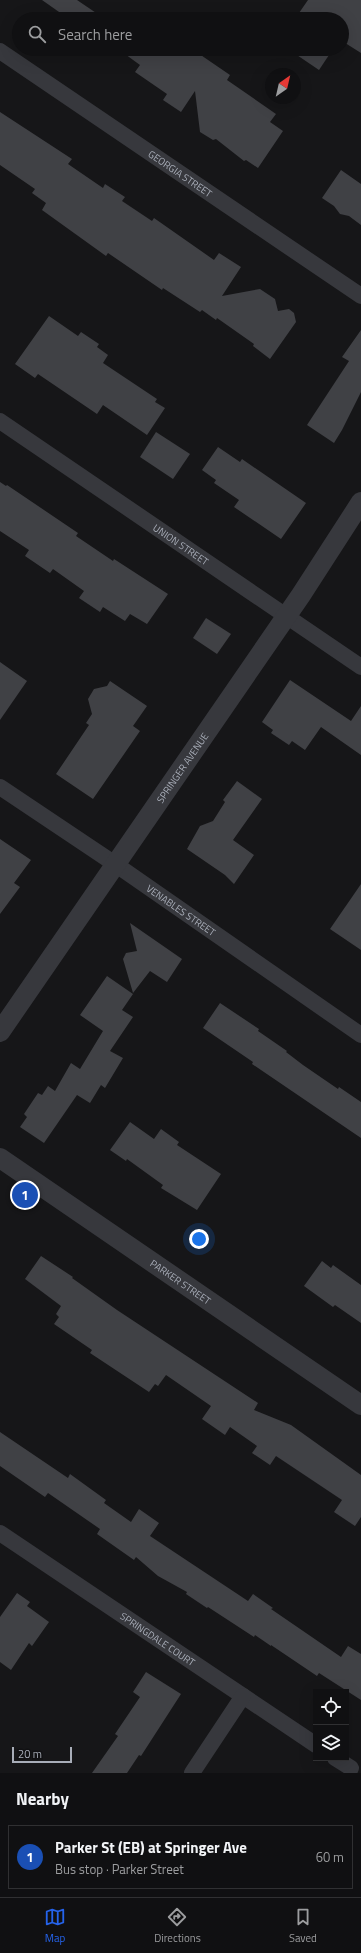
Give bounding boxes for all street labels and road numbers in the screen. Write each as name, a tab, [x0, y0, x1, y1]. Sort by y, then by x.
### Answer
street label: GEORGIA STREET	[145, 147, 216, 201]
street label: UNION STREET	[150, 520, 212, 569]
street label: SPRINGER AVENUE	[153, 729, 212, 806]
street label: VENABLES STREET	[143, 881, 219, 940]
street label: PARKER STREET	[147, 1256, 214, 1309]
street label: SPRINGDALE COURT	[117, 1609, 199, 1670]

